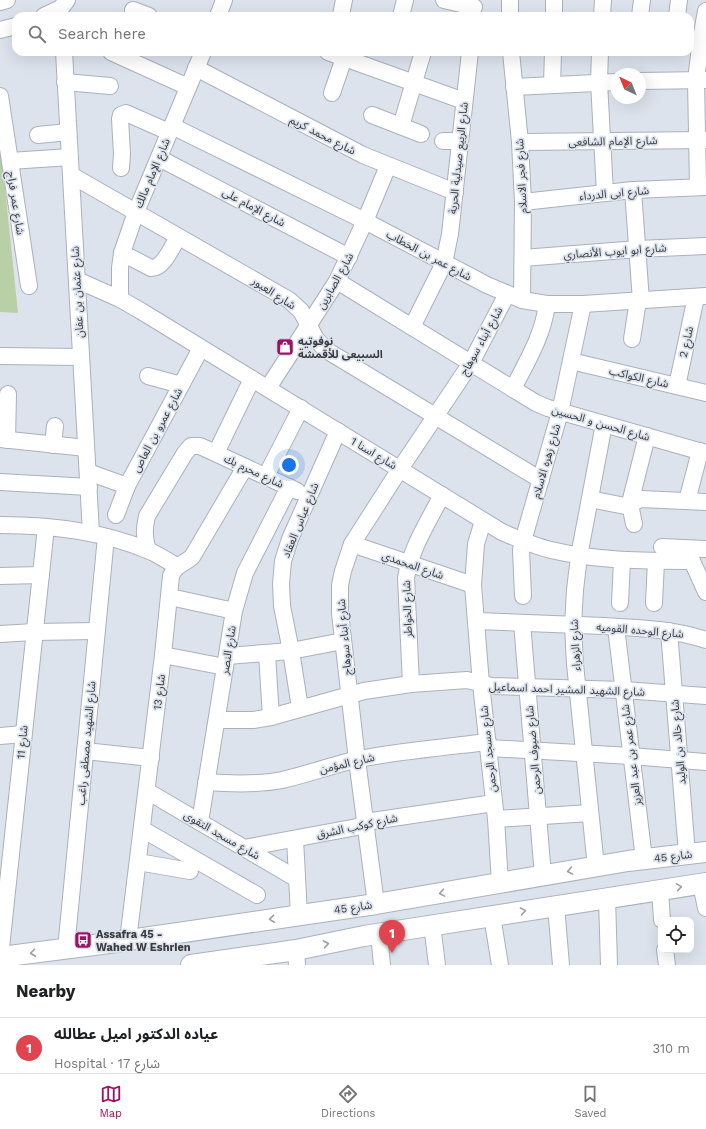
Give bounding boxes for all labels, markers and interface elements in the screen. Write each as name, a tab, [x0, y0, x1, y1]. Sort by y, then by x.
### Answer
search box	[12, 12, 694, 56]
icon: search	[26, 23, 48, 45]
text: Search here	[58, 25, 146, 43]
north arrow	[610, 68, 646, 104]
street label: شارع الربيع صيدلية الحرية	[446, 101, 472, 215]
street label: شارع محمد كريم	[287, 113, 358, 160]
street label: شارع الإمام الشافعى	[568, 134, 658, 150]
street label: شارع الإمام مالك	[132, 136, 174, 210]
street label: شارع فجر الاسلام	[513, 138, 531, 214]
street label: شارع عمر فراج	[3, 171, 27, 236]
street label: شارع ابى الدرداء	[579, 184, 650, 204]
street label: شارع الإمام على	[220, 185, 288, 230]
street label: شارع عمر بن الخطاب	[384, 228, 474, 284]
street label: شارع ابو ايوب الأنصاري	[563, 241, 668, 264]
street label: شارع عثمان بن عفان	[69, 245, 87, 338]
street label: شارع الصابرين	[315, 250, 357, 312]
street label: شارع العبور	[248, 274, 298, 313]
street label: شارع أبناء سوهاج	[457, 304, 507, 378]
street label: شارع 2	[677, 325, 697, 359]
place label: نوفوتيه السبيعى للأقمشة	[298, 335, 383, 361]
shop icon: نوفوتيه السبيعى للأقمشة	[275, 337, 295, 357]
street label: شارع الكواكب	[608, 364, 670, 392]
street label: شارع عمرو بن العاص	[130, 386, 186, 475]
street label: شارع الحسن و الحسين	[550, 403, 652, 445]
street label: شارع زهره الاسلام	[530, 422, 564, 500]
street label: شارع اسنا 1	[348, 435, 399, 473]
street label: شارع محرم بك	[222, 452, 286, 492]
your location	[279, 455, 299, 475]
street label: شارع عباس العقاد	[279, 480, 323, 560]
street label: شارع المحمدي	[379, 549, 446, 585]
street label: شارع الخواطر	[400, 580, 416, 639]
street label: شارع أبناء سوهاج	[334, 598, 355, 676]
street label: شارع الزهراء	[568, 618, 584, 671]
street label: شارع الوحده القوميه	[596, 620, 685, 642]
street label: شارع النصر	[218, 624, 240, 677]
street label: شارع 13	[151, 673, 169, 711]
street label: شارع الشهيد مصطفى راغب	[75, 680, 99, 806]
street label: شارع الشهيد المشير احمد اسماعيل	[489, 680, 646, 700]
street label: شارع خالد بن الوليد	[668, 698, 690, 785]
street label: شارع عمر بن عبد العزيز	[619, 703, 645, 807]
street label: شارع مسجد الرحمن	[477, 704, 501, 793]
street label: شارع ضيوف الرحمن	[523, 704, 545, 795]
street label: شارع 11	[14, 724, 32, 760]
street label: شارع المؤمن	[318, 751, 376, 777]
street label: شارع مسجد التقوى	[181, 808, 262, 863]
street label: شارع كوكب الشرق	[315, 811, 399, 842]
street label: شارع 45	[653, 848, 693, 866]
one-way arrow	[567, 867, 574, 875]
one-way arrow	[676, 883, 683, 892]
one-way arrow	[439, 888, 445, 897]
street label: شارع 45	[333, 898, 373, 918]
one-way arrow	[520, 907, 526, 916]
one-way arrow	[269, 914, 275, 923]
map controls	[658, 917, 694, 953]
button: locate	[658, 917, 694, 953]
pin: 1	[379, 920, 405, 953]
place label: Assafra 45 - Wahed W Eshrien	[96, 928, 191, 954]
bus stop icon: Assafra 45 - Wahed W Eshrien	[73, 930, 93, 950]
one-way arrow	[323, 940, 329, 948]
one-way arrow	[30, 948, 36, 957]
text: Nearby	[16, 981, 75, 1001]
text: عياده الدكتور اميل عطالله	[54, 1025, 218, 1043]
text: 1	[26, 1041, 32, 1056]
text: 310 m	[652, 1041, 690, 1056]
text: Hospital · شارع 17	[54, 1056, 160, 1071]
tab: Map	[100, 1083, 122, 1120]
tab: Directions	[321, 1083, 375, 1120]
tab: Saved	[574, 1083, 606, 1120]

